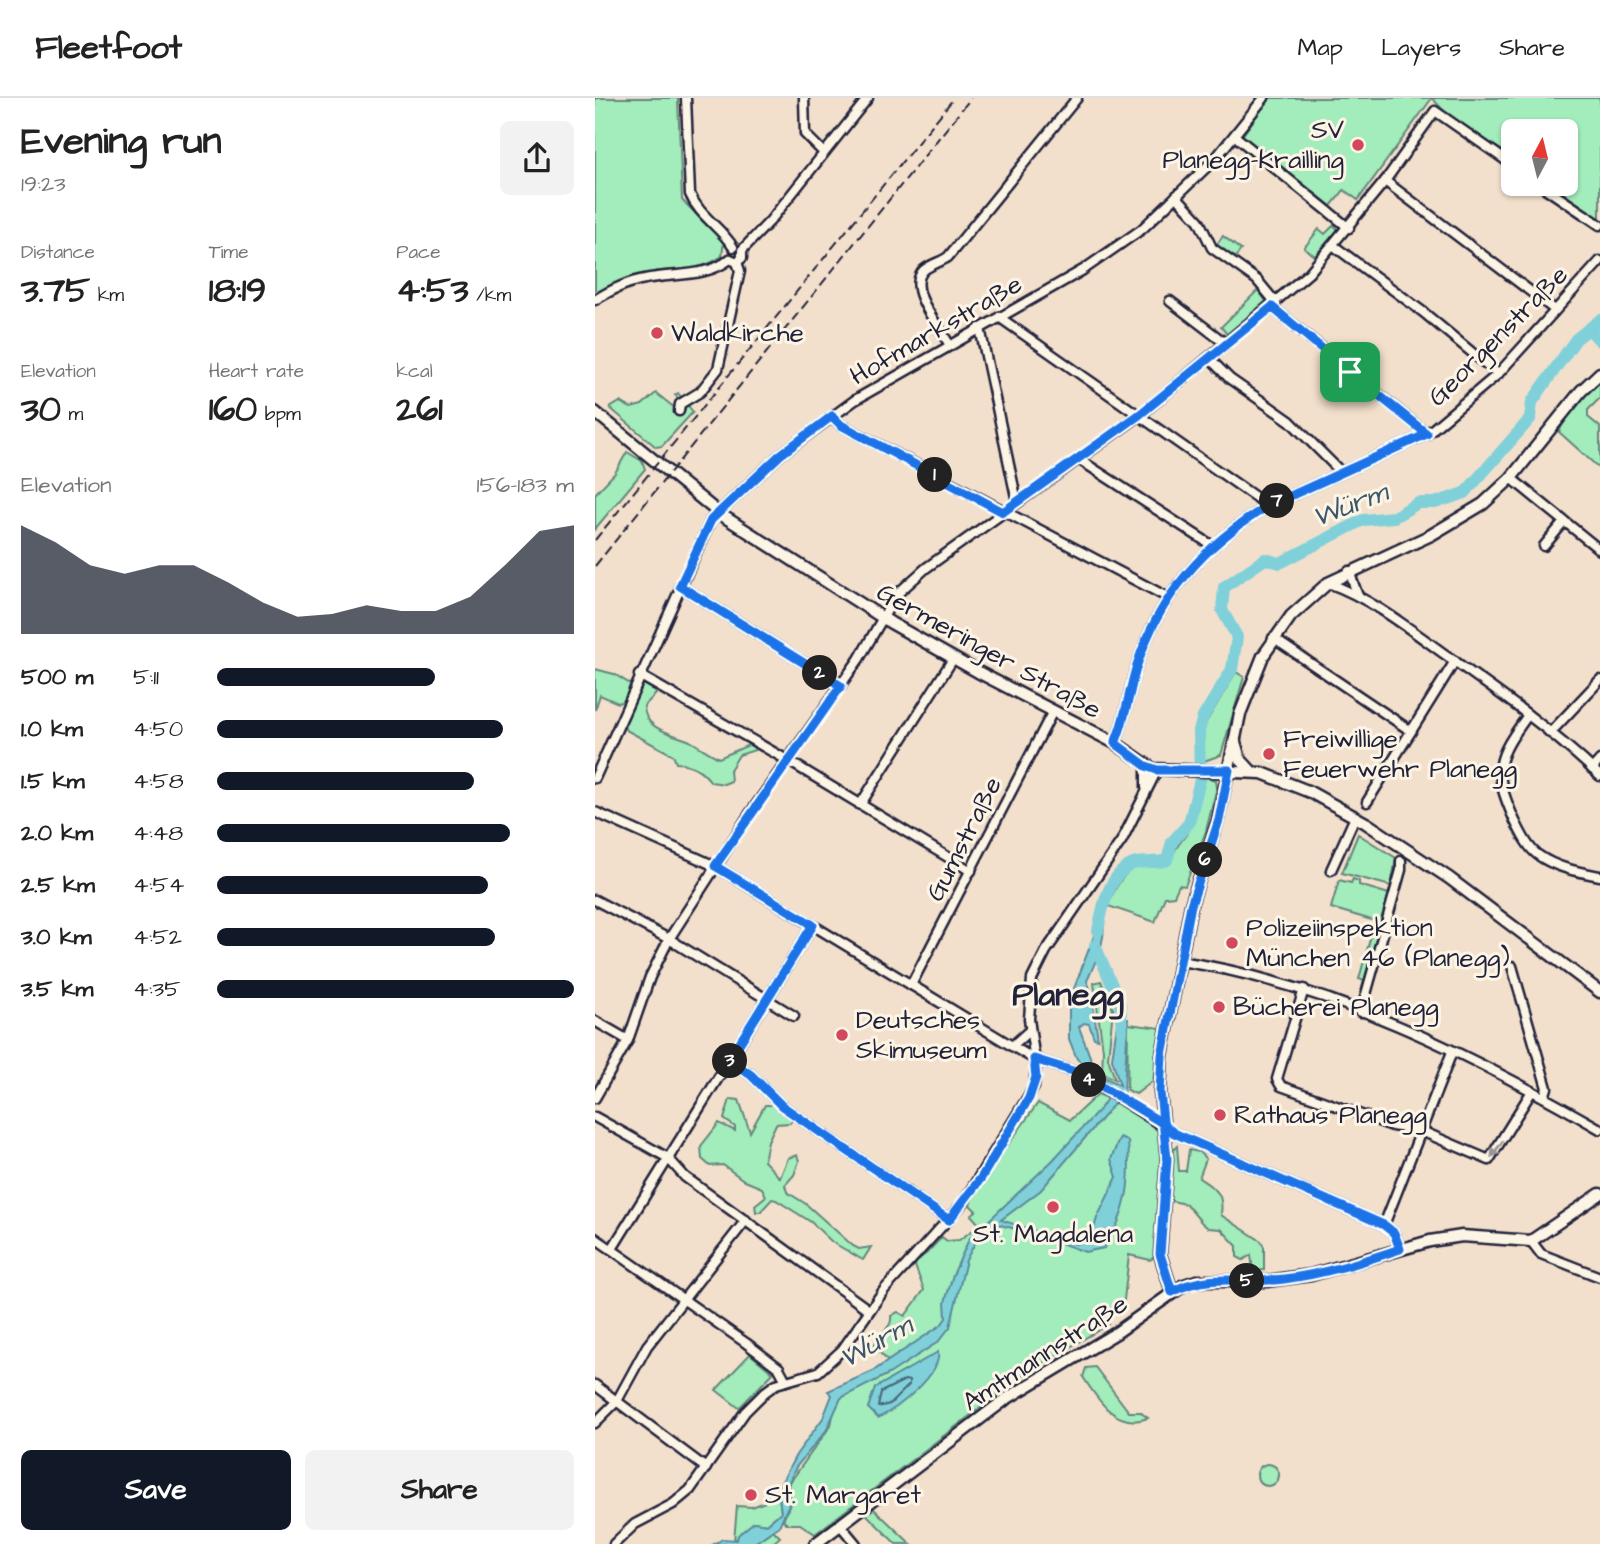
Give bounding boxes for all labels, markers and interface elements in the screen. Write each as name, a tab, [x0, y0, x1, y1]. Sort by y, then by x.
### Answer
text: Fleetfoot	[35, 25, 182, 71]
text: Map	[1298, 31, 1343, 65]
text: Layers	[1381, 31, 1461, 65]
text: Share	[1499, 31, 1565, 65]
place label: SV Planegg-Krailling	[1162, 112, 1344, 180]
text: Evening run	[21, 116, 222, 168]
north arrow	[1501, 119, 1579, 196]
map controls	[1501, 119, 1578, 196]
button: share	[500, 121, 574, 195]
marker: SV Planegg-Krailling	[1350, 137, 1366, 153]
text: 19:23	[21, 168, 66, 200]
text: Distance	[21, 239, 95, 266]
text: Time	[209, 239, 248, 266]
text: Pace	[396, 239, 440, 266]
street label: Georgenstraße	[1420, 258, 1578, 416]
text: 3.75	[21, 266, 90, 315]
text: 18:19	[209, 266, 266, 315]
text: 4:53	[396, 266, 469, 315]
street label: Hofmarkstraße	[843, 266, 1029, 394]
text: km	[90, 282, 124, 309]
text: /km	[469, 282, 511, 309]
place label: Waldkirche	[671, 315, 804, 351]
marker: Waldkirche	[649, 325, 665, 341]
pin	[1320, 342, 1380, 402]
icon: arrive	[1331, 353, 1369, 391]
text: Elevation	[21, 358, 96, 385]
text: Heart rate	[209, 358, 304, 385]
text: kcal	[396, 358, 433, 385]
text: 30	[21, 385, 61, 434]
text: 160	[209, 385, 257, 434]
text: 261	[396, 385, 443, 434]
text: m	[61, 401, 83, 428]
text: bpm	[257, 401, 301, 428]
pin: 1	[917, 458, 953, 492]
text: 1	[933, 461, 936, 488]
text: Elevation	[21, 469, 112, 501]
text: 156–183 m	[477, 469, 574, 501]
water label: Würm	[1307, 472, 1396, 537]
pin: 7	[1259, 484, 1295, 518]
text: 7	[1271, 487, 1282, 514]
street label: Germeringer Straße	[869, 574, 1108, 729]
pin: 2	[803, 656, 838, 690]
text: 2	[814, 659, 825, 686]
text: 500 m	[21, 661, 93, 693]
text: 5:11	[133, 661, 159, 693]
text: 1.0 km	[21, 713, 83, 745]
text: 4:50	[133, 713, 183, 745]
place label: Freiwillige Feuerwehr Planegg	[1283, 721, 1517, 789]
marker: Freiwillige Feuerwehr Planegg	[1261, 746, 1277, 762]
text: 1.5 km	[21, 765, 85, 797]
text: 4:58	[133, 765, 184, 797]
street label: Gumstraße	[917, 771, 1011, 907]
text: 2.0 km	[21, 817, 93, 849]
text: 4:48	[133, 817, 183, 849]
pin: 6	[1187, 842, 1223, 878]
text: 6	[1199, 846, 1210, 873]
text: 2.5 km	[21, 869, 95, 901]
text: 4:54	[133, 869, 184, 901]
place label: Polizeiinspektion München 46 (Planegg)	[1246, 910, 1510, 978]
text: 3.0 km	[21, 921, 92, 953]
text: 4:52	[133, 921, 182, 953]
marker: Polizeiinspektion München 46 (Planegg)	[1224, 935, 1240, 951]
district label: Planegg	[1012, 972, 1124, 1020]
text: 3.5 km	[21, 973, 93, 1005]
text: 4:35	[133, 973, 180, 1005]
place label: Bücherei Planegg	[1233, 989, 1439, 1027]
marker: Bücherei Planegg	[1211, 999, 1227, 1015]
place label: Deutsches Skimuseum	[856, 1002, 987, 1068]
marker: Deutsches Skimuseum	[834, 1027, 850, 1043]
pin: 3	[713, 1044, 747, 1079]
text: 3	[725, 1047, 734, 1074]
pin: 4	[1071, 1062, 1107, 1098]
text: 4	[1082, 1066, 1095, 1093]
place label: Rathaus Planegg	[1234, 1097, 1427, 1135]
marker: Rathaus Planegg	[1212, 1107, 1228, 1123]
one-way arrow	[1490, 1140, 1504, 1158]
marker: St. Magdalena	[1045, 1199, 1061, 1215]
place label: St. Magdalena	[973, 1216, 1133, 1254]
pin: 5	[1229, 1264, 1265, 1298]
text: 5	[1240, 1267, 1253, 1294]
street label: Amtmannstraße	[955, 1286, 1135, 1420]
water label: Würm	[833, 1305, 922, 1378]
button: Save	[21, 1450, 291, 1530]
button: Share	[305, 1450, 574, 1530]
place label: St. Margaret	[765, 1477, 921, 1515]
marker: St. Margaret	[743, 1487, 759, 1503]

